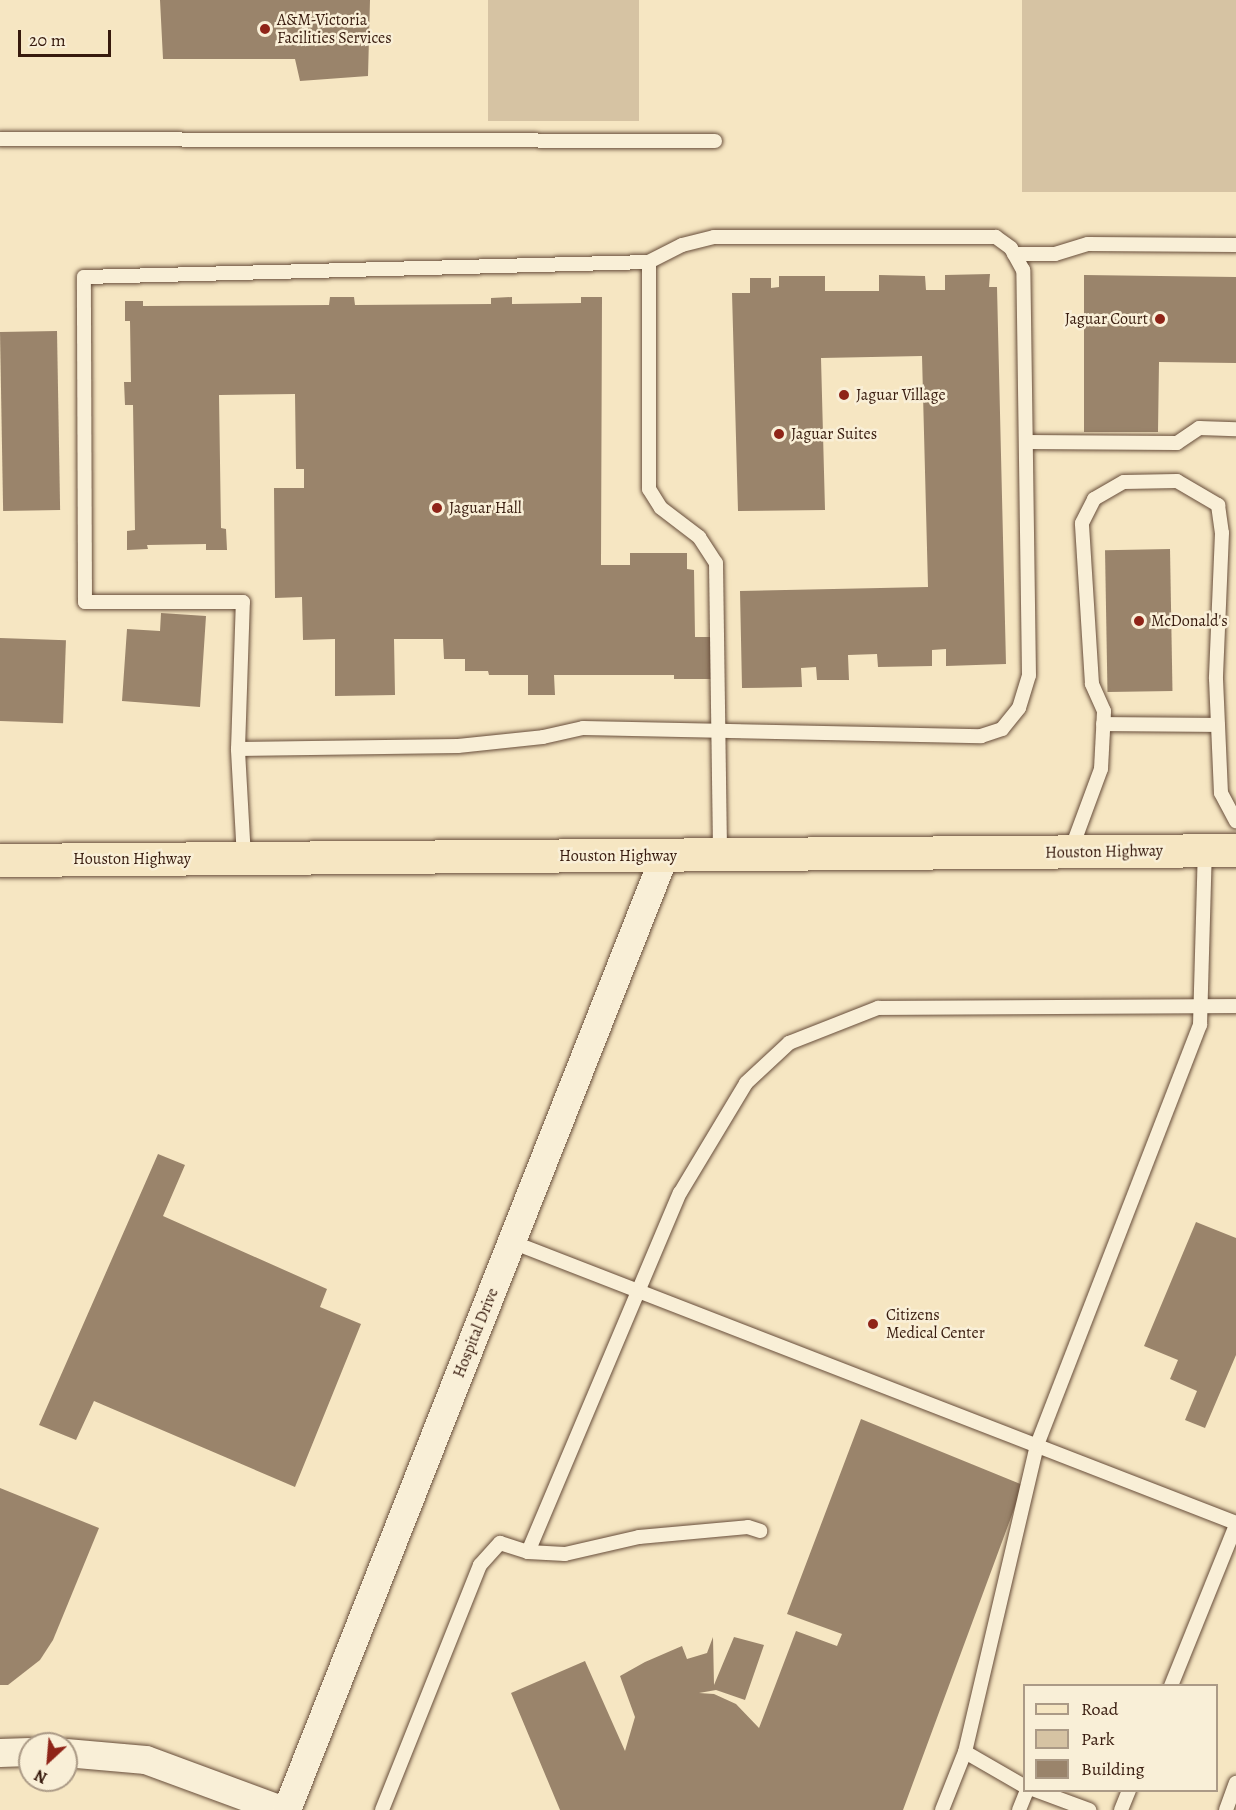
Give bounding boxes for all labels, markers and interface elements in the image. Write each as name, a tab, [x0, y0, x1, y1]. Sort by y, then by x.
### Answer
place label: A&M-Victoria Facilities Services	[277, 10, 392, 48]
scale bar	[21, 18, 114, 56]
marker: A&M-Victoria Facilities Services	[258, 22, 272, 36]
text: 20 m	[29, 28, 66, 52]
place label: Jaguar Court	[1065, 309, 1148, 329]
marker: Jaguar Court	[1153, 312, 1167, 326]
place label: Jaguar Village	[856, 385, 946, 405]
marker: Jaguar Village	[837, 388, 851, 402]
place label: Jaguar Suites	[791, 424, 877, 444]
marker: Jaguar Suites	[772, 427, 786, 441]
place label: Jaguar Hall	[449, 498, 522, 518]
marker: Jaguar Hall	[430, 501, 444, 515]
place label: McDonald's	[1151, 611, 1228, 631]
marker: McDonald's	[1132, 614, 1146, 628]
street label: Houston Highway	[1045, 841, 1163, 863]
street label: Houston Highway	[559, 846, 677, 866]
street label: Houston Highway	[73, 849, 191, 869]
street label: Hospital Drive	[449, 1285, 503, 1381]
place label: Citizens Medical Center	[886, 1305, 985, 1343]
marker: Citizens Medical Center	[864, 1315, 882, 1333]
legend	[1023, 1684, 1218, 1792]
text: Road	[1081, 1697, 1118, 1721]
text: Park	[1081, 1727, 1115, 1751]
north arrow	[18, 1732, 78, 1792]
text: Building	[1081, 1757, 1145, 1781]
text: N	[31, 1764, 51, 1789]

